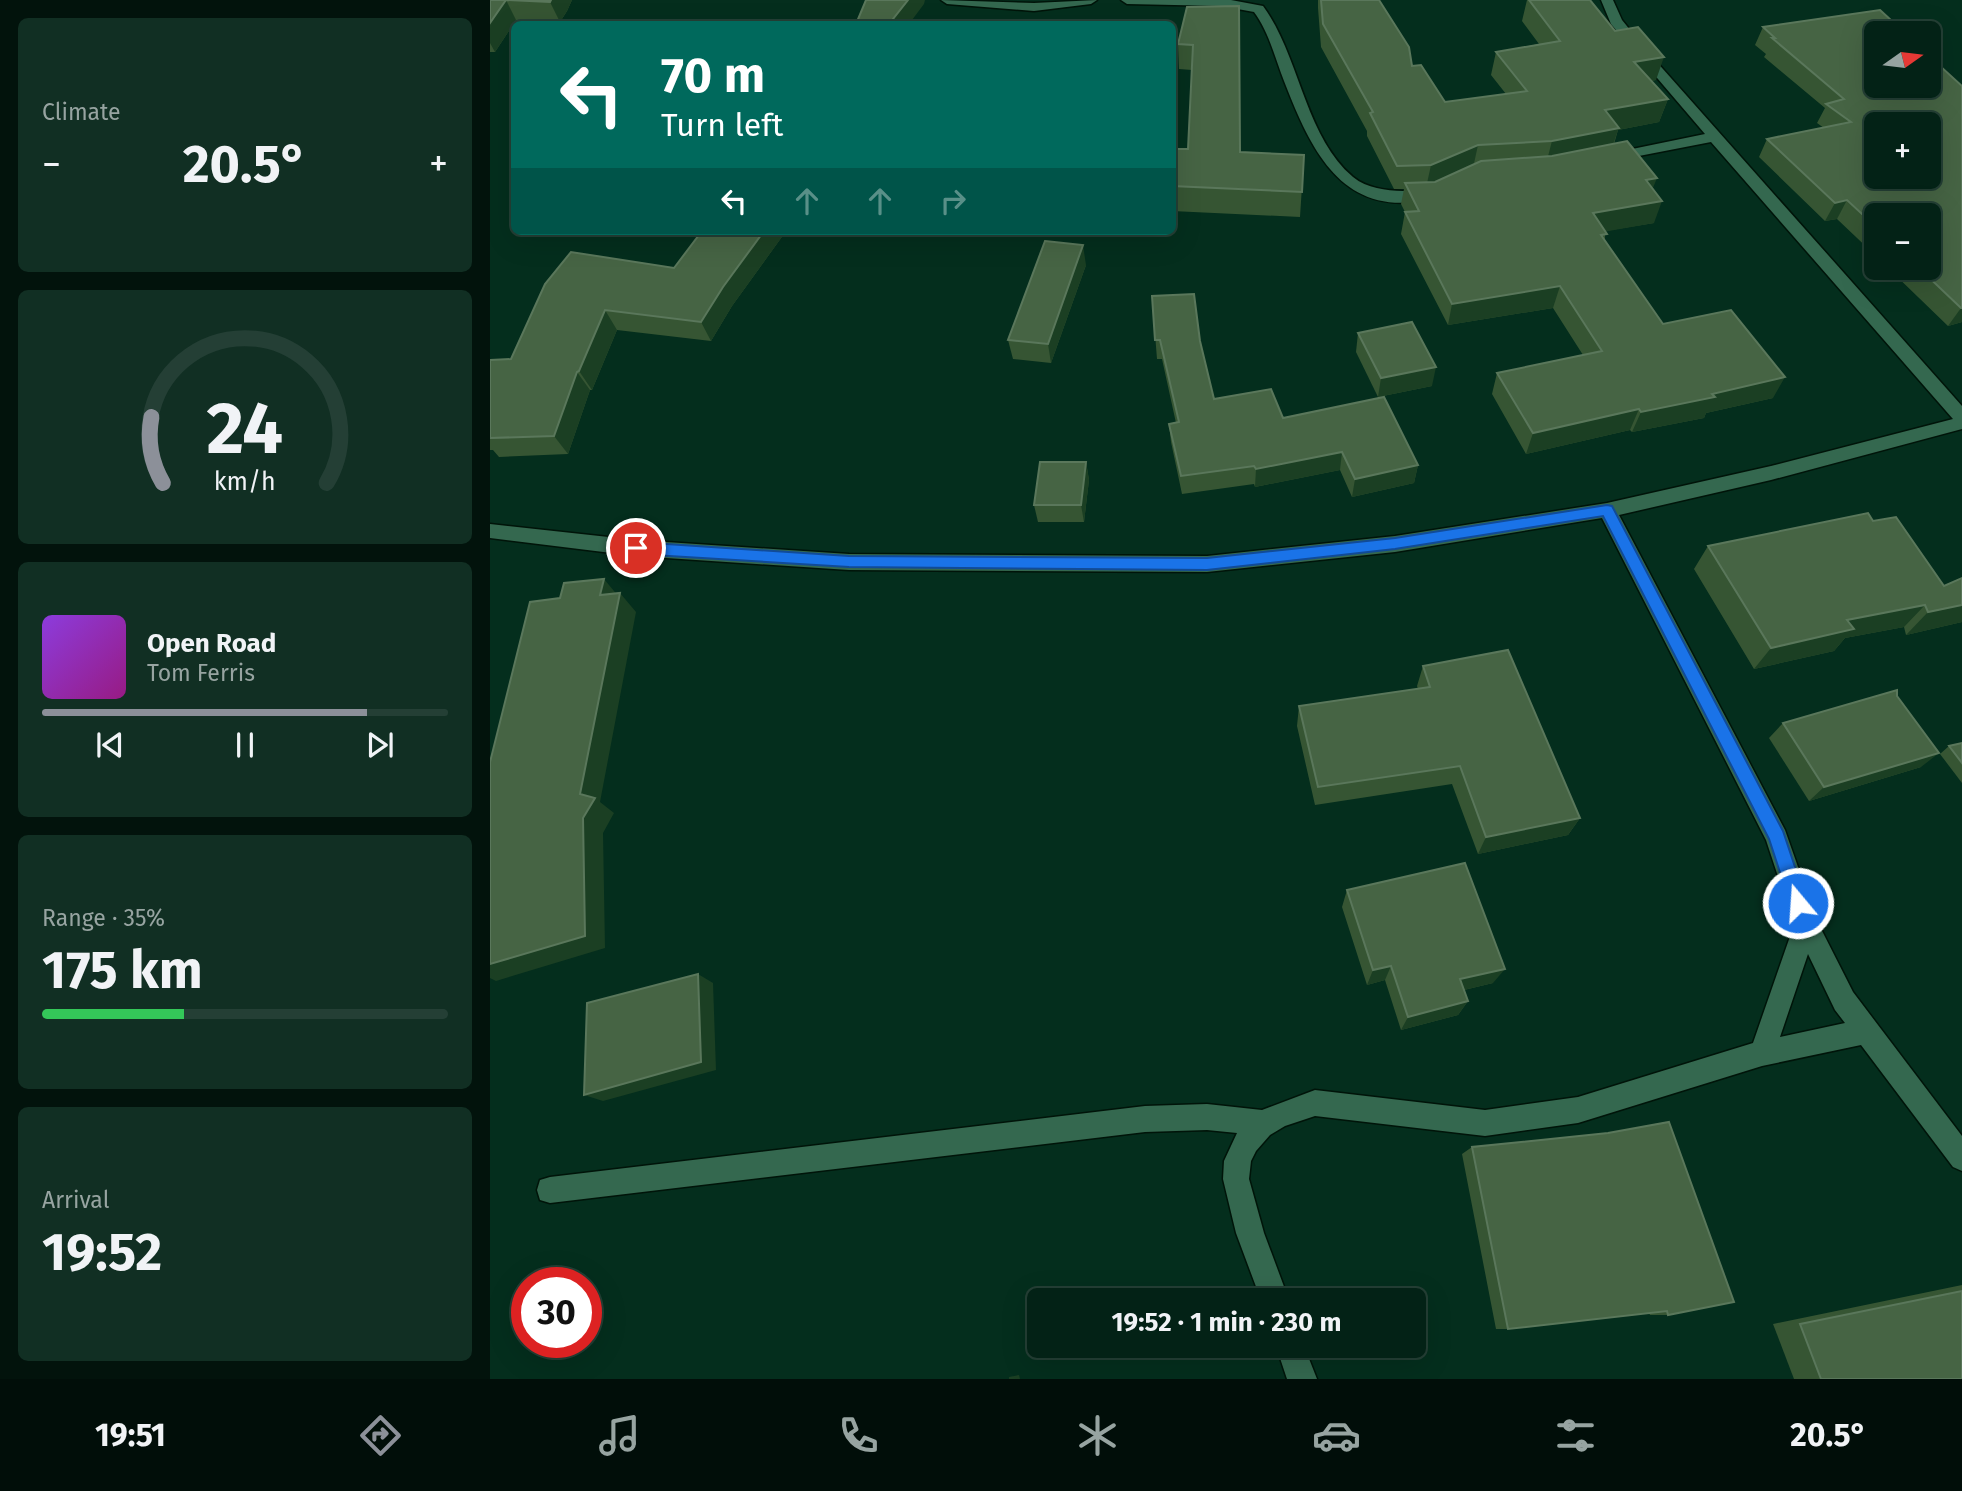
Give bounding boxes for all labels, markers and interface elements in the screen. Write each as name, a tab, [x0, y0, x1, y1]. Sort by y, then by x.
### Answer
north arrow	[1864, 21, 1941, 98]
map controls	[1864, 21, 1941, 280]
text: 70 m	[661, 46, 765, 105]
icon: left	[546, 49, 637, 140]
text: Climate	[42, 98, 121, 126]
text: Turn left	[661, 106, 783, 144]
button: +	[1864, 112, 1941, 189]
text: 20.5°	[183, 133, 307, 196]
text: −	[42, 141, 61, 187]
text: +	[429, 141, 448, 187]
icon: left	[715, 182, 753, 220]
icon: ahead	[788, 182, 826, 220]
icon: ahead	[861, 182, 899, 220]
icon: right	[934, 182, 972, 220]
button: −	[1864, 203, 1941, 280]
text: 24	[207, 386, 283, 473]
text: km/h	[214, 467, 276, 497]
pin	[606, 518, 666, 578]
icon: arrive	[617, 529, 655, 567]
text: Open Road	[147, 628, 276, 659]
text: Tom Ferris	[147, 659, 255, 687]
icon: previous	[91, 726, 129, 764]
icon: pause	[226, 726, 264, 764]
icon: next	[361, 726, 399, 764]
position arrow	[1761, 866, 1835, 940]
text: Range · 35%	[42, 904, 165, 932]
text: 175 km	[42, 939, 203, 1002]
text: Arrival	[42, 1186, 109, 1214]
text: 19:52	[42, 1221, 162, 1284]
speed limit sign: 30	[511, 1267, 602, 1358]
text: 19:52 · 1 min · 230 m	[1112, 1307, 1341, 1338]
icon: directions	[356, 1411, 405, 1460]
icon: music	[595, 1411, 644, 1460]
icon: phone	[834, 1411, 883, 1460]
icon: climate	[1073, 1411, 1122, 1460]
icon: car	[1312, 1411, 1361, 1460]
icon: filters	[1551, 1411, 1600, 1460]
text: 19:51	[95, 1416, 166, 1454]
text: 20.5°	[1790, 1416, 1867, 1454]

